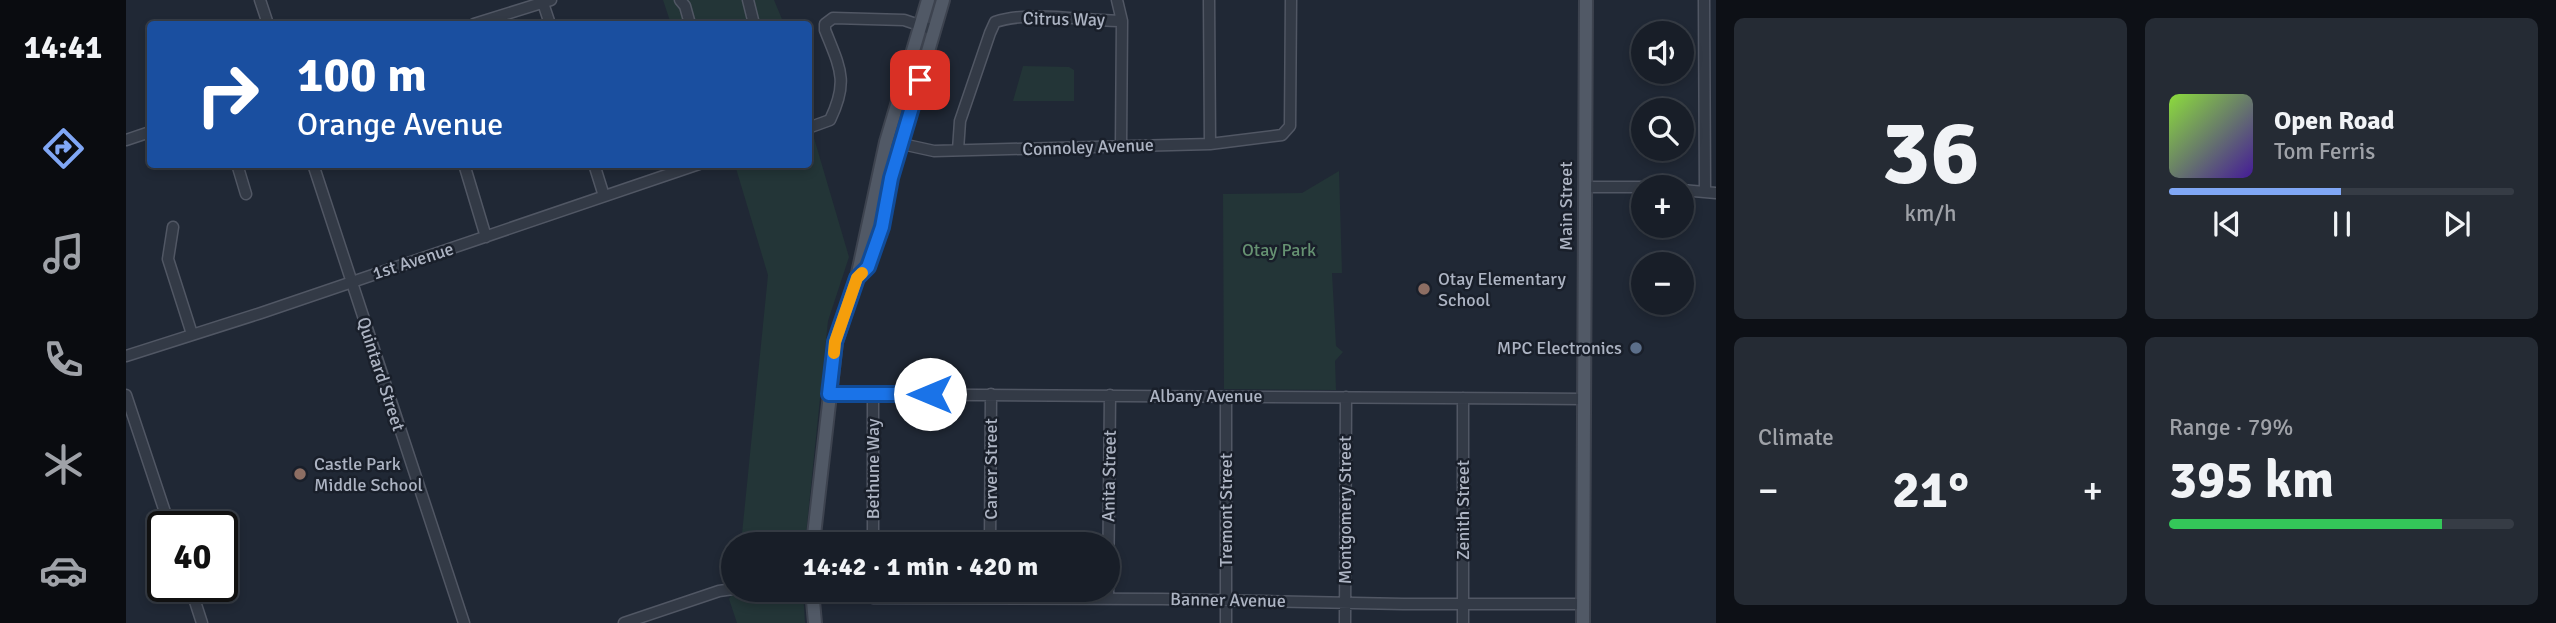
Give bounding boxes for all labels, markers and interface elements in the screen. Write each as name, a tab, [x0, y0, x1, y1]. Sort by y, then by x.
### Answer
street label: Citrus Way	[1023, 7, 1106, 31]
map controls	[1631, 21, 1694, 315]
button: sound	[1631, 21, 1694, 84]
text: 14:41	[24, 28, 102, 67]
text: 100 m	[297, 45, 427, 105]
icon: right	[182, 49, 273, 140]
pin	[890, 50, 950, 110]
icon: arrive	[901, 61, 939, 99]
text: 36	[1881, 97, 1980, 210]
button: search	[1631, 98, 1694, 161]
text: Orange Avenue	[297, 105, 503, 144]
text: Open Road	[2274, 105, 2395, 137]
icon: directions	[39, 124, 88, 173]
street label: Connoley Avenue	[1022, 134, 1154, 160]
text: Tom Ferris	[2274, 137, 2375, 166]
street label: Main Street	[1555, 161, 1577, 251]
button: +	[1631, 175, 1694, 238]
text: km/h	[1904, 199, 1957, 228]
icon: previous	[2208, 205, 2246, 243]
icon: pause	[2323, 205, 2361, 243]
icon: next	[2438, 205, 2476, 243]
icon: music	[39, 229, 88, 278]
street label: 1st Avenue	[370, 238, 456, 284]
park label: Otay Park	[1242, 239, 1316, 261]
button: −	[1631, 252, 1694, 315]
place label: Otay Elementary School	[1438, 268, 1566, 311]
marker: Otay Elementary School	[1416, 281, 1432, 297]
street label: Quintard Street	[352, 314, 410, 434]
icon: phone	[39, 335, 88, 384]
place label: MPC Electronics	[1497, 337, 1622, 359]
marker: MPC Electronics	[1628, 340, 1644, 356]
position arrow	[893, 357, 967, 431]
street label: Albany Avenue	[1150, 385, 1262, 407]
text: Range · 79%	[2169, 413, 2293, 442]
street label: Bethune Way	[862, 418, 884, 519]
street label: Carver Street	[980, 418, 1002, 520]
text: Climate	[1758, 423, 1834, 452]
street label: Anita Street	[1097, 430, 1121, 522]
street label: Montgomery Street	[1334, 436, 1356, 584]
icon: climate	[39, 440, 88, 489]
text: 395 km	[2169, 448, 2334, 512]
place label: Castle Park Middle School	[314, 453, 423, 496]
street label: Tremont Street	[1215, 453, 1237, 567]
text: 21°	[1892, 458, 1969, 522]
street label: Zenith Street	[1452, 460, 1474, 560]
marker: Castle Park Middle School	[292, 466, 308, 482]
text: −	[1758, 467, 1779, 514]
text: +	[2082, 467, 2103, 514]
speed limit sign: 40	[147, 511, 238, 602]
icon: car	[39, 546, 88, 595]
text: 14:42 · 1 min · 420 m	[803, 551, 1038, 583]
street label: Banner Avenue	[1170, 588, 1286, 612]

